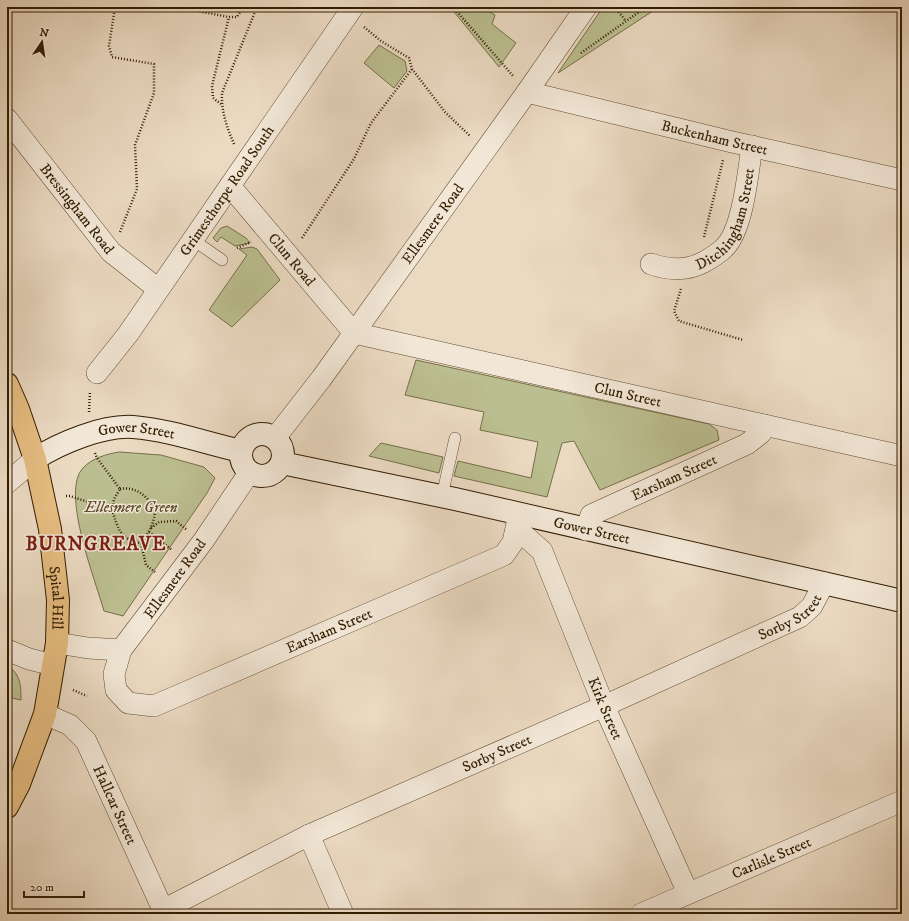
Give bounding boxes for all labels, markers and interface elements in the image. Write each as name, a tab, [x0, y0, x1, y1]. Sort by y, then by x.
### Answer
north arrow	[22, 22, 62, 62]
text: N	[38, 25, 50, 41]
street label: Buckenham Street	[659, 116, 770, 159]
street label: Grimesthorpe Road South	[175, 121, 278, 259]
street label: Bressingham Road	[36, 160, 119, 258]
street label: Ditchingham Street	[692, 167, 758, 274]
street label: Ellesmere Road	[397, 179, 468, 268]
street label: Clun Road	[264, 229, 320, 290]
street label: Clun Street	[592, 378, 663, 411]
street label: Gower Street	[96, 417, 177, 443]
street label: Earsham Street	[628, 449, 720, 505]
park label: Ellesmere Green	[84, 498, 178, 517]
street label: Gower Street	[552, 512, 632, 548]
district label: BURNGREAVE	[25, 533, 167, 556]
street label: Ellesmere Road	[140, 535, 211, 623]
street label: Spital Hill	[45, 565, 68, 630]
street label: Sorby Street	[755, 591, 826, 644]
street label: Earsham Street	[283, 604, 375, 657]
street label: Kirk Street	[584, 674, 627, 743]
street label: Sorby Street	[459, 729, 534, 776]
street label: Hallcar Street	[89, 762, 142, 848]
street label: Carlisle Street	[729, 832, 814, 883]
scale bar	[24, 873, 84, 899]
text: 20 m	[30, 880, 54, 895]

